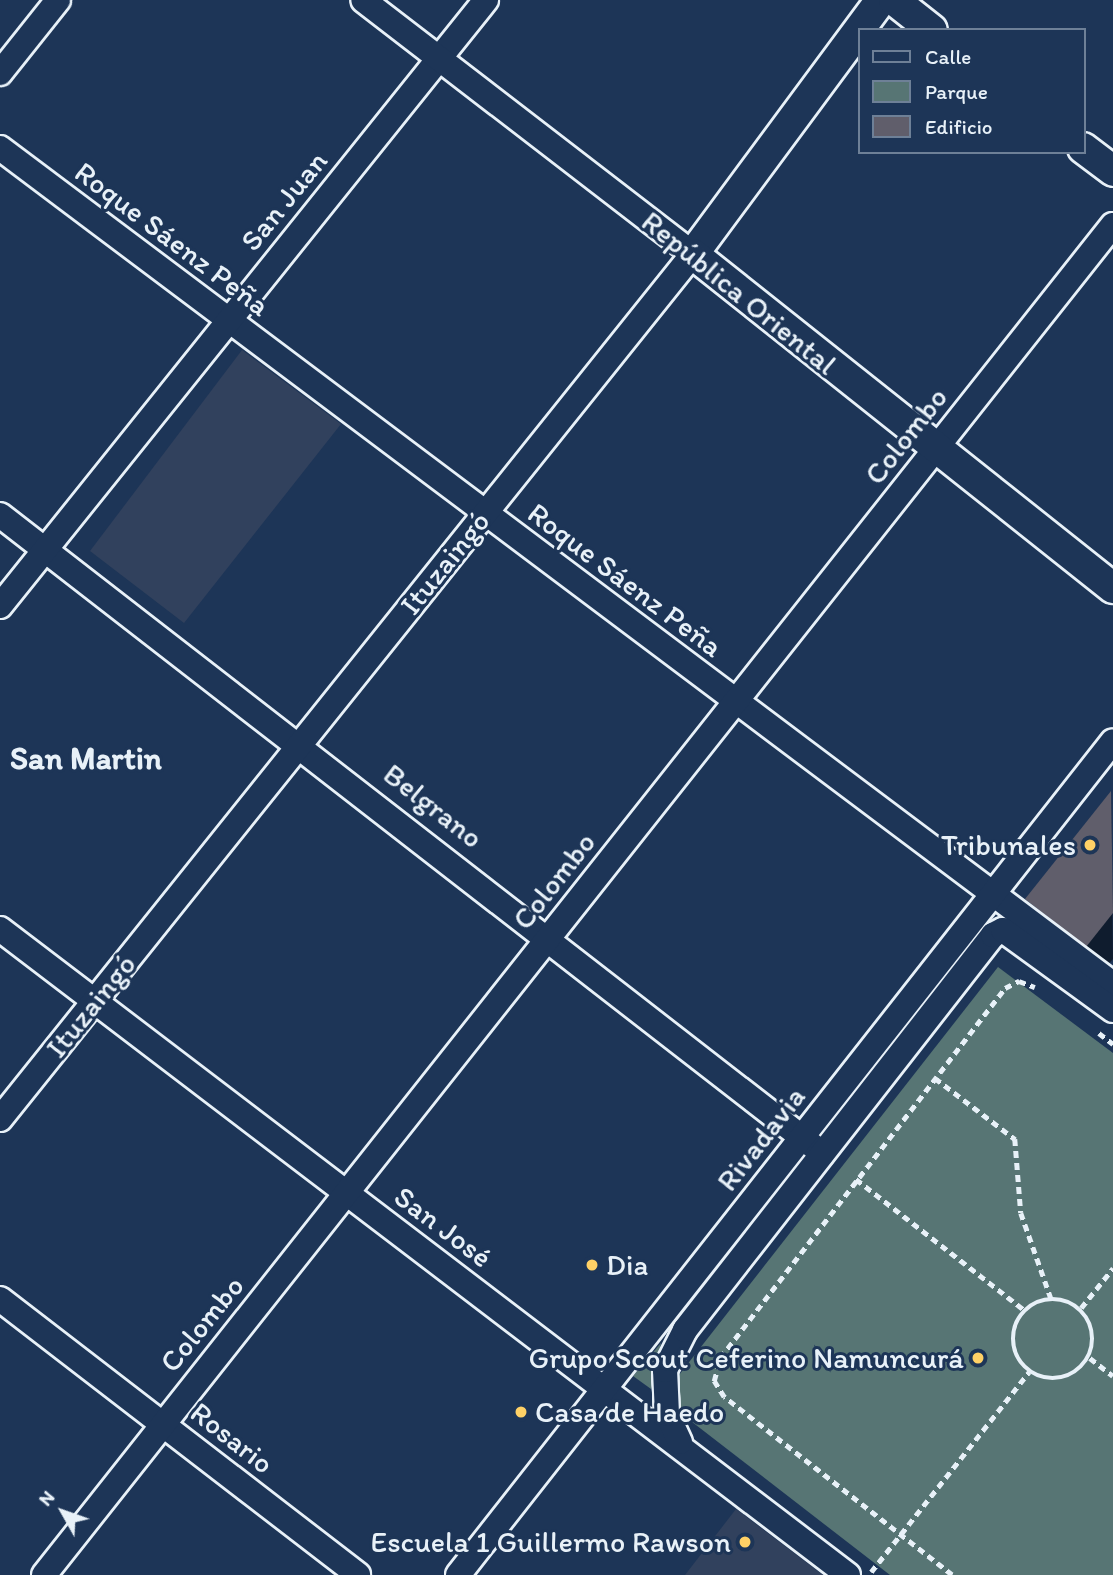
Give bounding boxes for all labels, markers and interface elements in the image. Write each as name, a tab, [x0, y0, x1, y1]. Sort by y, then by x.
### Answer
legend	[858, 28, 1085, 154]
text: Calle	[925, 44, 971, 69]
text: Parque	[925, 79, 988, 104]
text: Edificio	[925, 114, 993, 139]
street label: San Juan	[233, 143, 335, 259]
street label: Roque Sáenz Peña	[68, 155, 276, 323]
street label: República Oriental	[634, 204, 844, 382]
street label: Colombo	[857, 380, 955, 492]
street label: Roque Sáenz Peña	[521, 496, 729, 664]
street label: Ituzaingó	[392, 504, 498, 622]
district label: San Martin	[10, 739, 162, 777]
street label: Belgrano	[376, 756, 490, 856]
street label: Colombo	[505, 825, 603, 937]
place label: Tribunales	[941, 827, 1076, 863]
marker: Tribunales	[1082, 837, 1098, 853]
street label: Ituzaingó	[38, 947, 144, 1065]
street label: Rivadavia	[709, 1080, 813, 1198]
street label: San José	[387, 1179, 499, 1275]
place label: Dia	[606, 1247, 648, 1283]
marker: Dia	[584, 1257, 600, 1273]
street label: Colombo	[152, 1269, 252, 1379]
place label: Grupo Scout Ceferino Namuncurá	[528, 1340, 964, 1376]
marker: Grupo Scout Ceferino Namuncurá	[970, 1350, 986, 1366]
street label: Rosario	[183, 1394, 281, 1482]
place label: Casa de Haedo	[535, 1394, 725, 1430]
marker: Casa de Haedo	[513, 1404, 529, 1420]
north arrow	[28, 1477, 98, 1547]
text: N	[34, 1486, 59, 1510]
place label: Escuela 1 Guillermo Rawson	[370, 1524, 731, 1560]
marker: Escuela 1 Guillermo Rawson	[737, 1534, 753, 1550]

